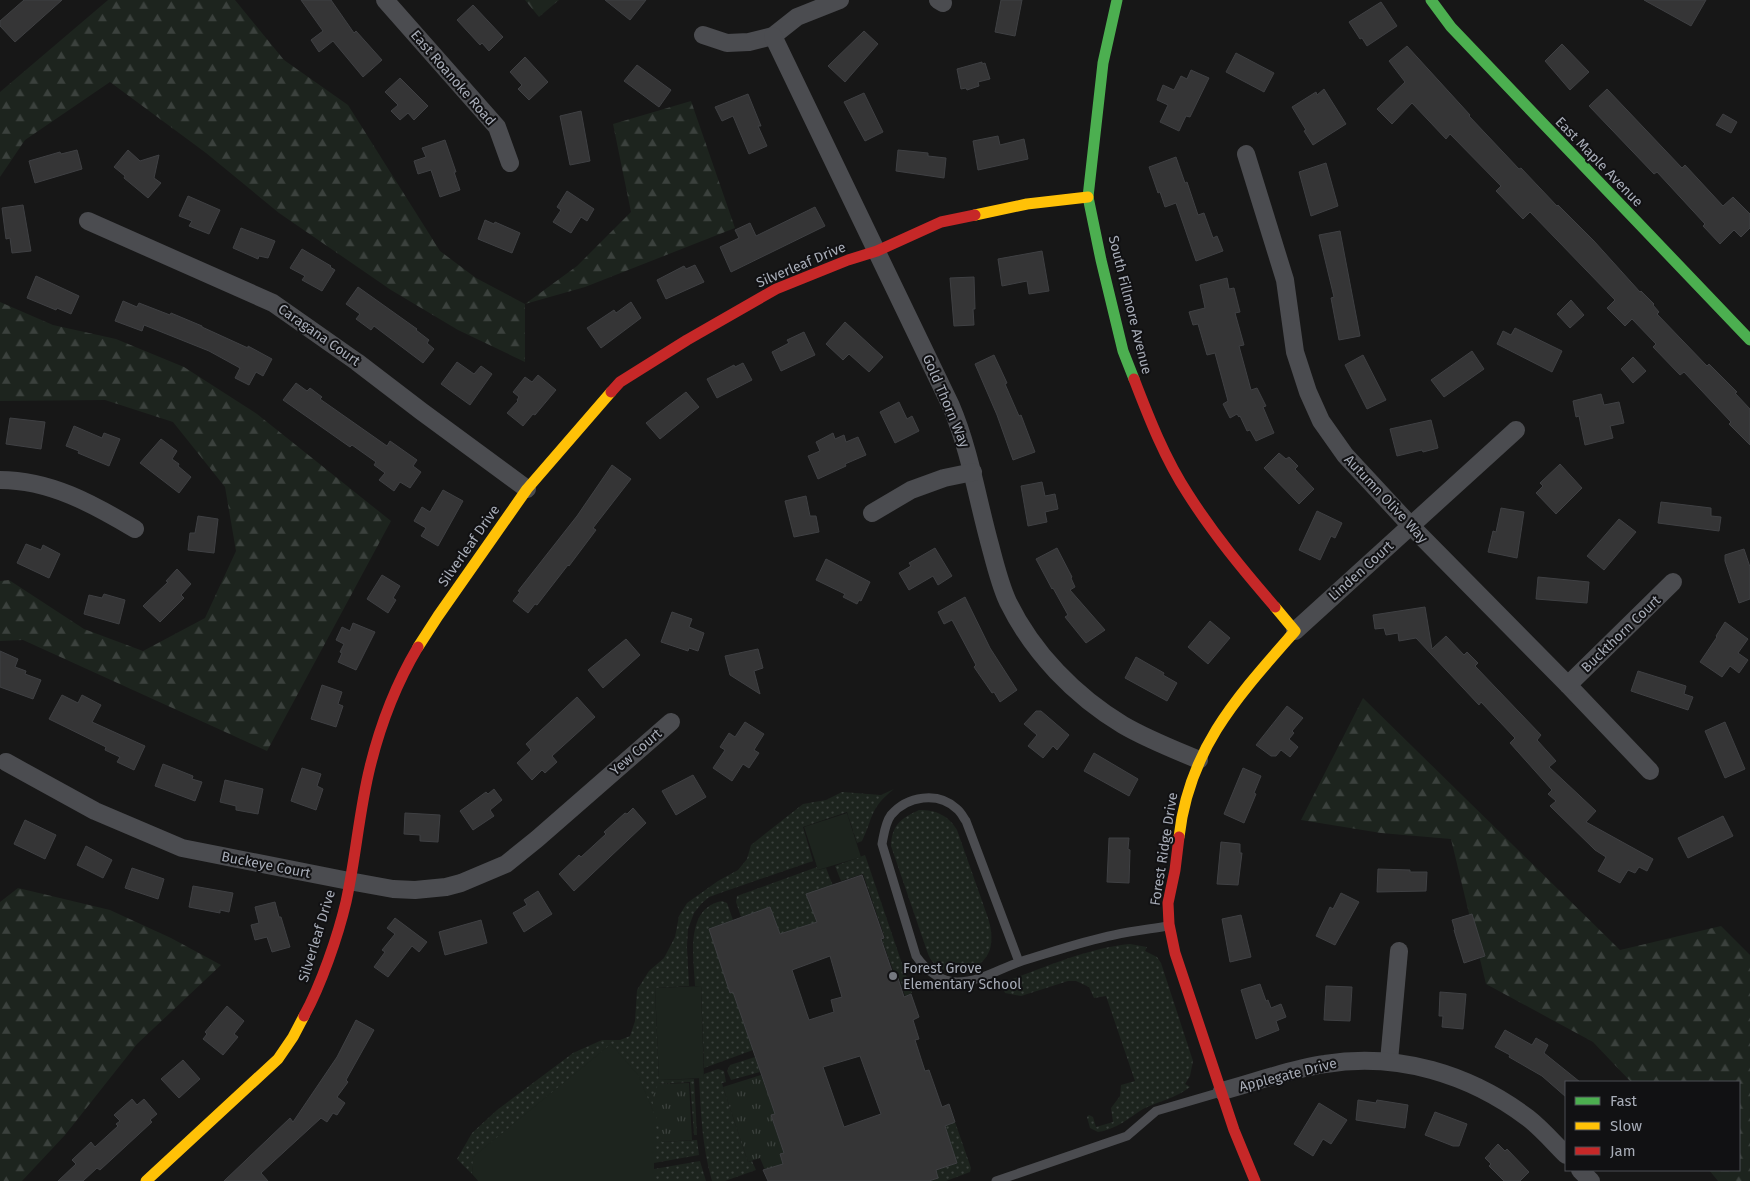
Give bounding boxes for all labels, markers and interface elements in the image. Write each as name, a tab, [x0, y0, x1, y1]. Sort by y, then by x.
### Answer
street label: East Roanoke Road	[407, 27, 499, 129]
street label: East Maple Avenue	[1552, 113, 1646, 211]
street label: South Fillmore Avenue	[1105, 234, 1155, 376]
street label: Silverleaf Drive	[754, 238, 848, 292]
street label: Caragana Court	[275, 300, 364, 370]
street label: Gold Thorn Way	[919, 352, 973, 450]
street label: Autumn Olive Way	[1341, 451, 1431, 547]
street label: Silverleaf Drive	[435, 502, 503, 590]
street label: Linden Court	[1325, 537, 1398, 605]
street label: Buckthorn Court	[1578, 591, 1665, 676]
street label: Yew Court	[607, 724, 666, 779]
street label: Forest Ridge Drive	[1147, 791, 1181, 907]
street label: Buckeye Court	[220, 848, 313, 882]
street label: Silverleaf Drive	[295, 888, 339, 984]
place label: Forest Grove Elementary School	[903, 960, 1021, 993]
marker: Forest Grove Elementary School	[887, 970, 899, 982]
street label: Applegate Drive	[1237, 1055, 1339, 1095]
legend	[1565, 1081, 1740, 1171]
text: Fast	[1610, 1092, 1637, 1110]
text: Slow	[1610, 1117, 1642, 1135]
text: Jam	[1610, 1142, 1636, 1160]

